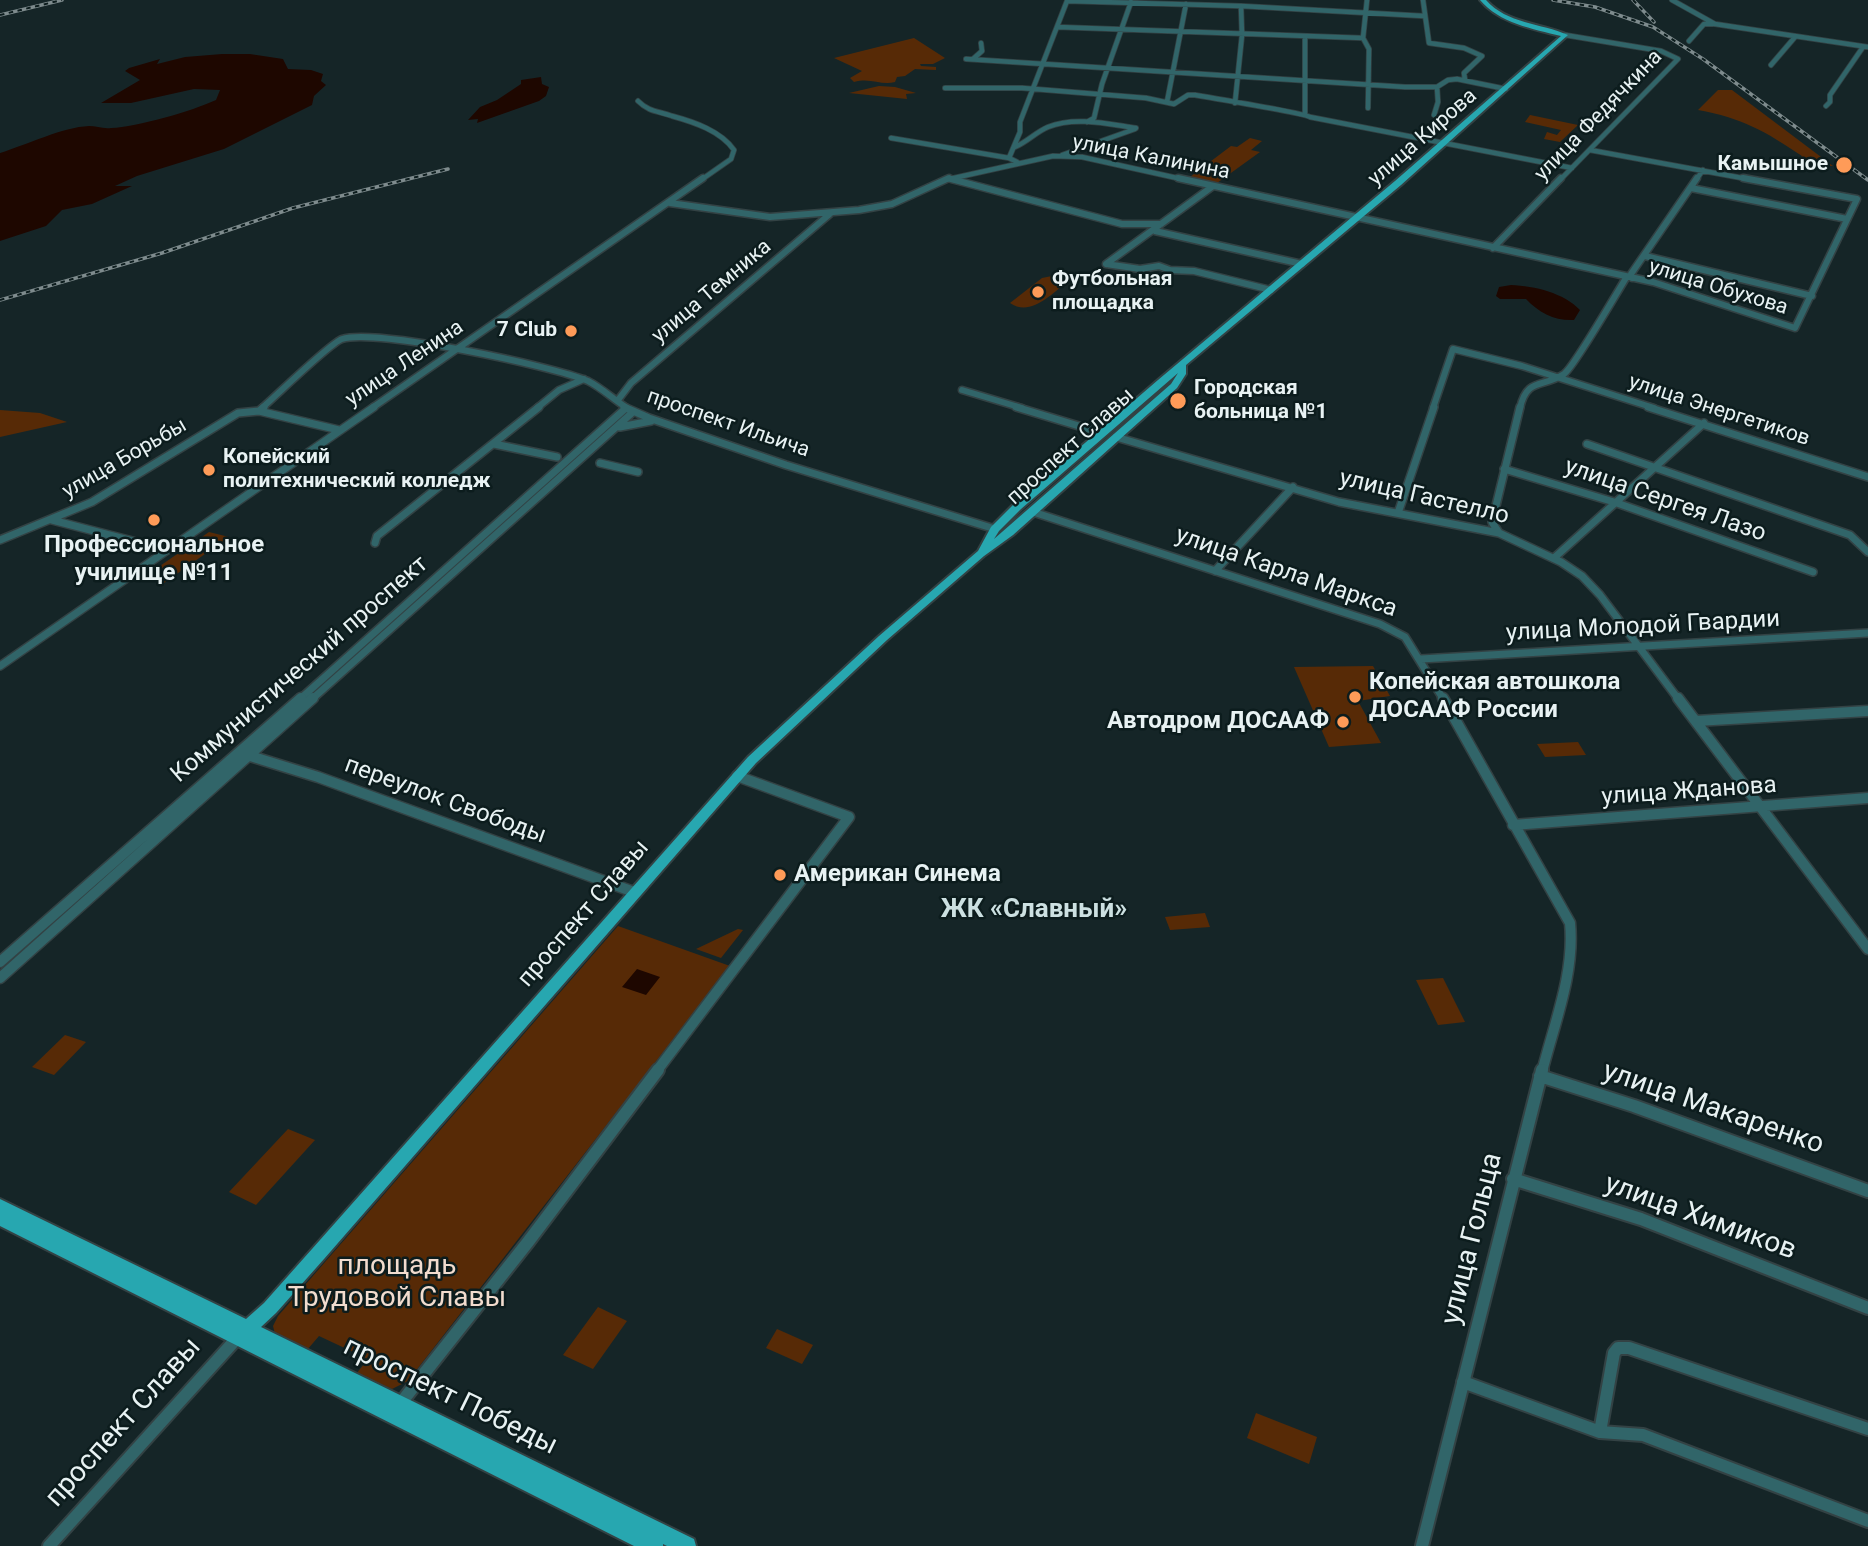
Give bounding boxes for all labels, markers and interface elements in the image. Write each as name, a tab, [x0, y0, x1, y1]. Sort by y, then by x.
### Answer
street label: улица Федячкина	[1530, 45, 1668, 187]
street label: улица Кирова	[1364, 84, 1482, 192]
street label: улица Калинина	[1070, 130, 1232, 186]
place label: Камышное	[1717, 152, 1828, 178]
marker: Камышное	[1834, 155, 1854, 175]
street label: улица Темника	[647, 235, 777, 349]
street label: улица Обухова	[1645, 255, 1791, 321]
place label: Футбольная площадка	[1052, 267, 1173, 317]
marker: Футбольная площадка	[1030, 284, 1046, 300]
street label: улица Ленина	[341, 315, 469, 413]
place label: 7 Club	[497, 318, 557, 344]
marker: 7 Club	[563, 323, 579, 339]
street label: улица Энергетиков	[1625, 370, 1813, 452]
place label: Городская больница №1	[1194, 376, 1328, 426]
street label: проспект Славы	[1002, 383, 1140, 511]
street label: проспект Ильича	[643, 384, 813, 464]
marker: Городская больница №1	[1168, 391, 1188, 411]
street label: улица Борьбы	[58, 413, 192, 505]
place label: Копейский политехнический колледж	[223, 445, 490, 495]
street label: улица Сергея Лазо	[1560, 453, 1770, 549]
marker: Копейский политехнический колледж	[201, 462, 217, 478]
street label: улица Гастелло	[1336, 465, 1512, 531]
marker: Профессиональное училище №11	[146, 512, 162, 528]
street label: улица Карла Маркса	[1171, 522, 1401, 624]
place label: Профессиональное училище №11	[44, 532, 264, 588]
street label: Коммунистический проспект	[166, 551, 434, 789]
street label: улица Молодой Гвардии	[1505, 605, 1781, 649]
place label: Копейская автошкола ДОСААФ России	[1369, 669, 1620, 725]
marker: Копейская автошкола ДОСААФ России	[1347, 689, 1363, 705]
place label: Автодром ДОСААФ	[1107, 708, 1329, 736]
marker: Автодром ДОСААФ	[1335, 714, 1351, 730]
street label: переулок Свободы	[340, 751, 550, 851]
street label: улица Жданова	[1600, 772, 1778, 812]
street label: проспект Славы	[512, 835, 656, 993]
place label: Американ Синема	[794, 861, 1001, 889]
marker: Американ Синема	[772, 867, 788, 883]
district label: ЖК «Славный»	[941, 894, 1127, 926]
street label: улица Макаренко	[1598, 1055, 1828, 1163]
street label: улица Гольца	[1435, 1150, 1511, 1328]
street label: улица Химиков	[1600, 1168, 1800, 1268]
park label: площадь Трудовой Славы	[288, 1250, 506, 1316]
street label: проспект Славы	[39, 1331, 209, 1515]
street label: проспект Победы	[337, 1331, 563, 1463]

